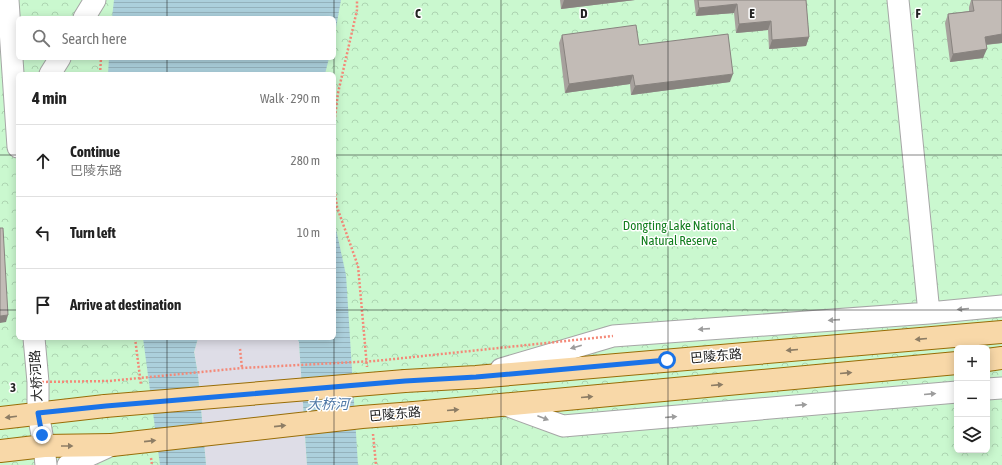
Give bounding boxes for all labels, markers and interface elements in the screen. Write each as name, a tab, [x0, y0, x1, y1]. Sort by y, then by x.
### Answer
text: C	[415, 6, 421, 21]
text: D	[580, 6, 588, 21]
text: E	[749, 6, 755, 21]
text: F	[915, 6, 921, 21]
search box	[16, 16, 336, 60]
icon: search	[30, 27, 52, 49]
text: Search here	[62, 30, 127, 47]
text: 4 min	[32, 88, 67, 108]
text: Walk · 290 m	[260, 91, 320, 106]
text: Continue	[70, 143, 120, 160]
icon: ahead	[32, 150, 54, 172]
text: 280 m	[291, 153, 320, 168]
text: 巴陵东路	[70, 163, 122, 178]
park label: Dongting Lake National Natural Reserve	[623, 218, 736, 248]
icon: left	[32, 222, 54, 244]
text: Turn left	[70, 224, 116, 241]
text: 10 m	[297, 225, 320, 240]
icon: arrive	[32, 294, 54, 316]
text: Arrive at destination	[70, 296, 181, 313]
one-way arrow	[957, 306, 969, 313]
one-way arrow	[828, 316, 840, 323]
one-way arrow	[698, 326, 710, 333]
one-way arrow	[915, 335, 927, 342]
one-way arrow	[569, 344, 581, 350]
map controls	[954, 345, 990, 453]
button: +	[954, 345, 990, 381]
street label: 巴陵东路	[689, 346, 743, 366]
one-way arrow	[786, 346, 798, 353]
street label: 大桥河路	[27, 350, 45, 402]
route start	[658, 351, 676, 369]
one-way arrow	[840, 370, 852, 376]
text: 3	[10, 380, 16, 395]
button: −	[954, 381, 990, 417]
one-way arrow	[710, 382, 723, 388]
one-way arrow	[924, 391, 936, 398]
one-way arrow	[581, 394, 593, 400]
water label: 大桥河	[307, 396, 352, 412]
one-way arrow	[795, 402, 807, 409]
street label: 巴陵东路	[368, 404, 422, 424]
one-way arrow	[447, 406, 459, 413]
one-way arrow	[5, 413, 17, 420]
one-way arrow	[665, 413, 677, 420]
one-way arrow	[537, 416, 549, 422]
button: layers	[954, 417, 990, 453]
one-way arrow	[273, 423, 286, 430]
route end	[33, 426, 51, 444]
one-way arrow	[144, 438, 156, 444]
one-way arrow	[61, 443, 74, 449]

